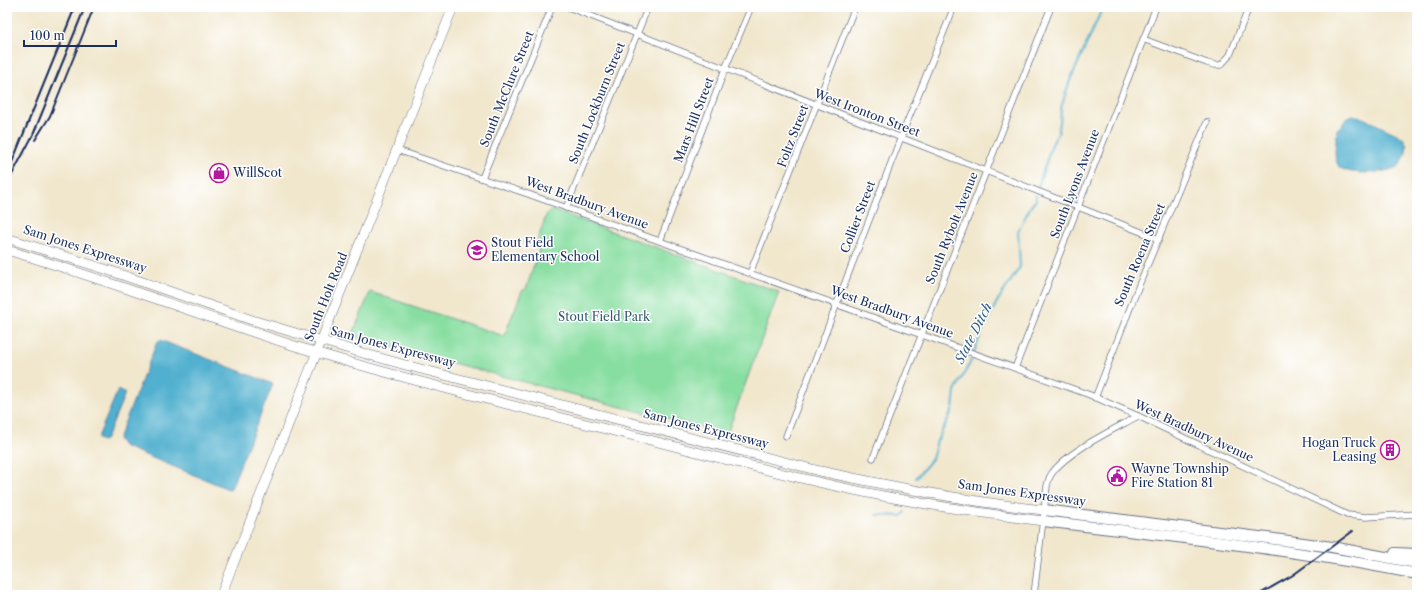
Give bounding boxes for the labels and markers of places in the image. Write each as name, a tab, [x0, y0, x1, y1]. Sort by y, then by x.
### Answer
shop icon: WillScot	[208, 162, 230, 184]
place label: WillScot	[232, 165, 283, 180]
place label: Stout Field Elementary School	[491, 235, 600, 264]
school or university icon: Stout Field Elementary School	[466, 239, 488, 261]
place label: Hogan Truck Leasing	[1302, 435, 1377, 464]
building icon: Hogan Truck Leasing	[1379, 439, 1401, 461]
place label: Wayne Township Fire Station 81	[1130, 461, 1229, 490]
public building icon: Wayne Township Fire Station 81	[1106, 465, 1128, 487]

